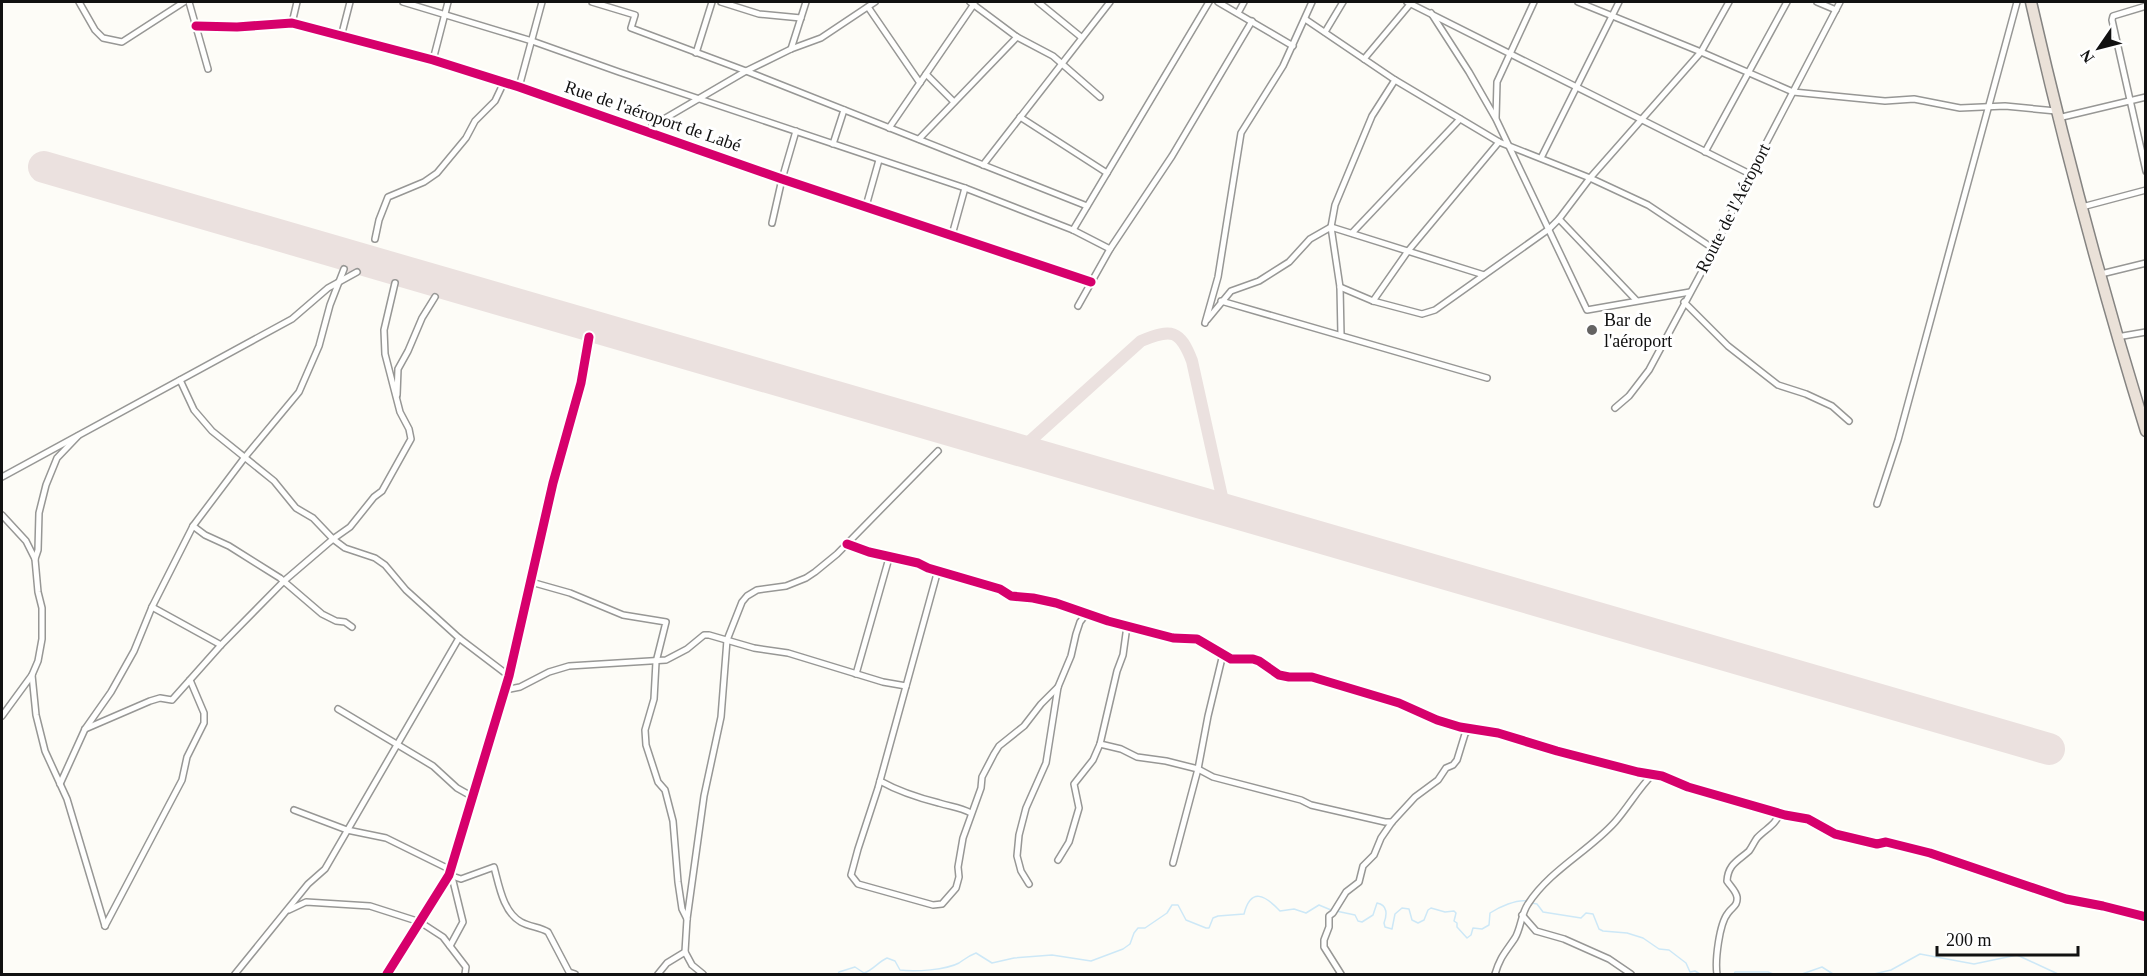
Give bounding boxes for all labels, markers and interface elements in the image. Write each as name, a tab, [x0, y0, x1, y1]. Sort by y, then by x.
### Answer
north arrow	[2069, 18, 2129, 78]
text: N	[2077, 46, 2097, 66]
street label: Rue de l'aéroport de Labé	[562, 76, 744, 156]
street label: Route de l'Aéroport	[1692, 140, 1774, 276]
place label: Bar de l'aéroport	[1604, 310, 1672, 351]
marker: Bar de l'aéroport	[1585, 323, 1599, 337]
scale bar	[1937, 919, 2078, 957]
text: 200 m	[1946, 930, 1992, 950]

